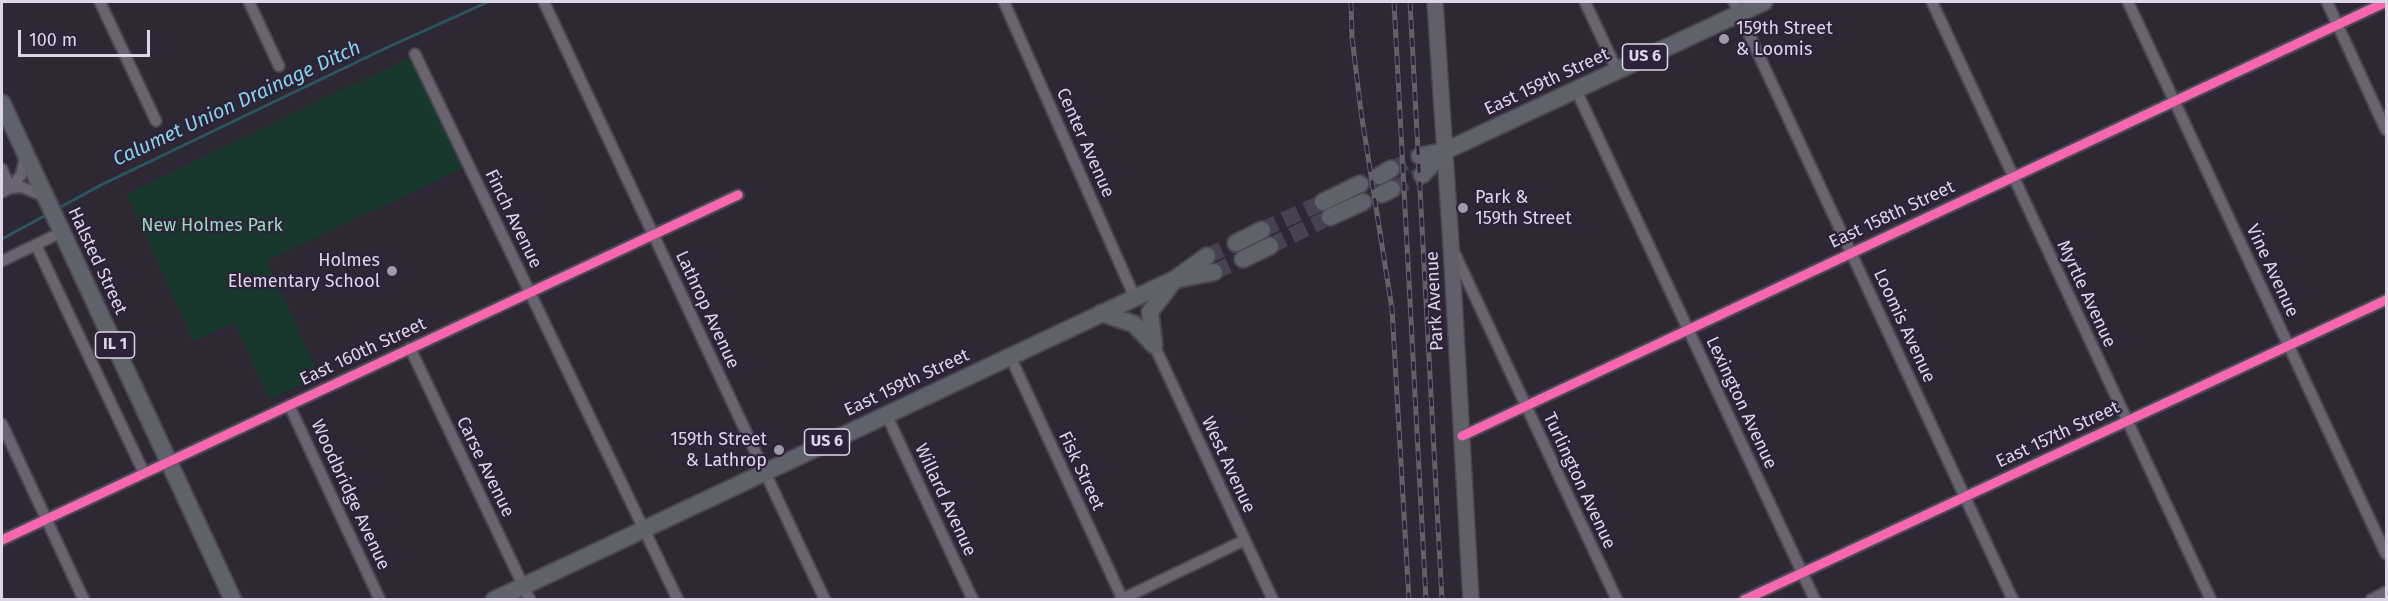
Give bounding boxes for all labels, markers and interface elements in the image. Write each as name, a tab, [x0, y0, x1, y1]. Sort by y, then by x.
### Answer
scale bar	[21, 18, 153, 56]
place label: 159th Street & Loomis	[1736, 18, 1833, 60]
text: 100 m	[29, 29, 77, 51]
marker: 159th Street & Loomis	[1717, 32, 1731, 46]
water label: Calumet Union Drainage Ditch	[109, 36, 365, 172]
street label: East 159th Street	[1481, 44, 1613, 120]
road number: US 6	[1622, 44, 1668, 70]
street label: Center Avenue	[1051, 85, 1119, 201]
street label: Finch Avenue	[480, 166, 546, 272]
street label: East 158th Street	[1826, 176, 1958, 254]
place label: Park & 159th Street	[1475, 187, 1572, 230]
marker: Park & 159th Street	[1456, 201, 1470, 215]
street label: Halsted Street	[63, 204, 131, 318]
park label: New Holmes Park	[141, 215, 283, 237]
street label: Vine Avenue	[2241, 221, 2303, 321]
street label: Myrtle Avenue	[2052, 237, 2120, 351]
street label: Lathrop Avenue	[670, 248, 744, 372]
place label: Holmes Elementary School	[228, 250, 380, 292]
street label: Park Avenue	[1422, 251, 1448, 351]
marker: Holmes Elementary School	[385, 264, 399, 278]
street label: Loomis Avenue	[1868, 266, 1940, 386]
street label: East 160th Street	[296, 313, 430, 391]
road number: IL 1	[96, 332, 134, 358]
street label: Lexington Avenue	[1701, 333, 1781, 473]
street label: East 159th Street	[841, 345, 973, 421]
street label: East 157th Street	[1993, 397, 2123, 473]
street label: Turlington Avenue	[1538, 409, 1620, 553]
street label: Carse Avenue	[451, 413, 519, 521]
street label: West Avenue	[1196, 413, 1260, 517]
street label: Woodbridge Avenue	[306, 416, 394, 574]
street label: Fisk Street	[1053, 428, 1109, 514]
place label: 159th Street & Lathrop	[670, 429, 767, 472]
road number: US 6	[804, 429, 850, 455]
street label: Willard Avenue	[909, 440, 981, 560]
marker: 159th Street & Lathrop	[772, 443, 786, 457]

